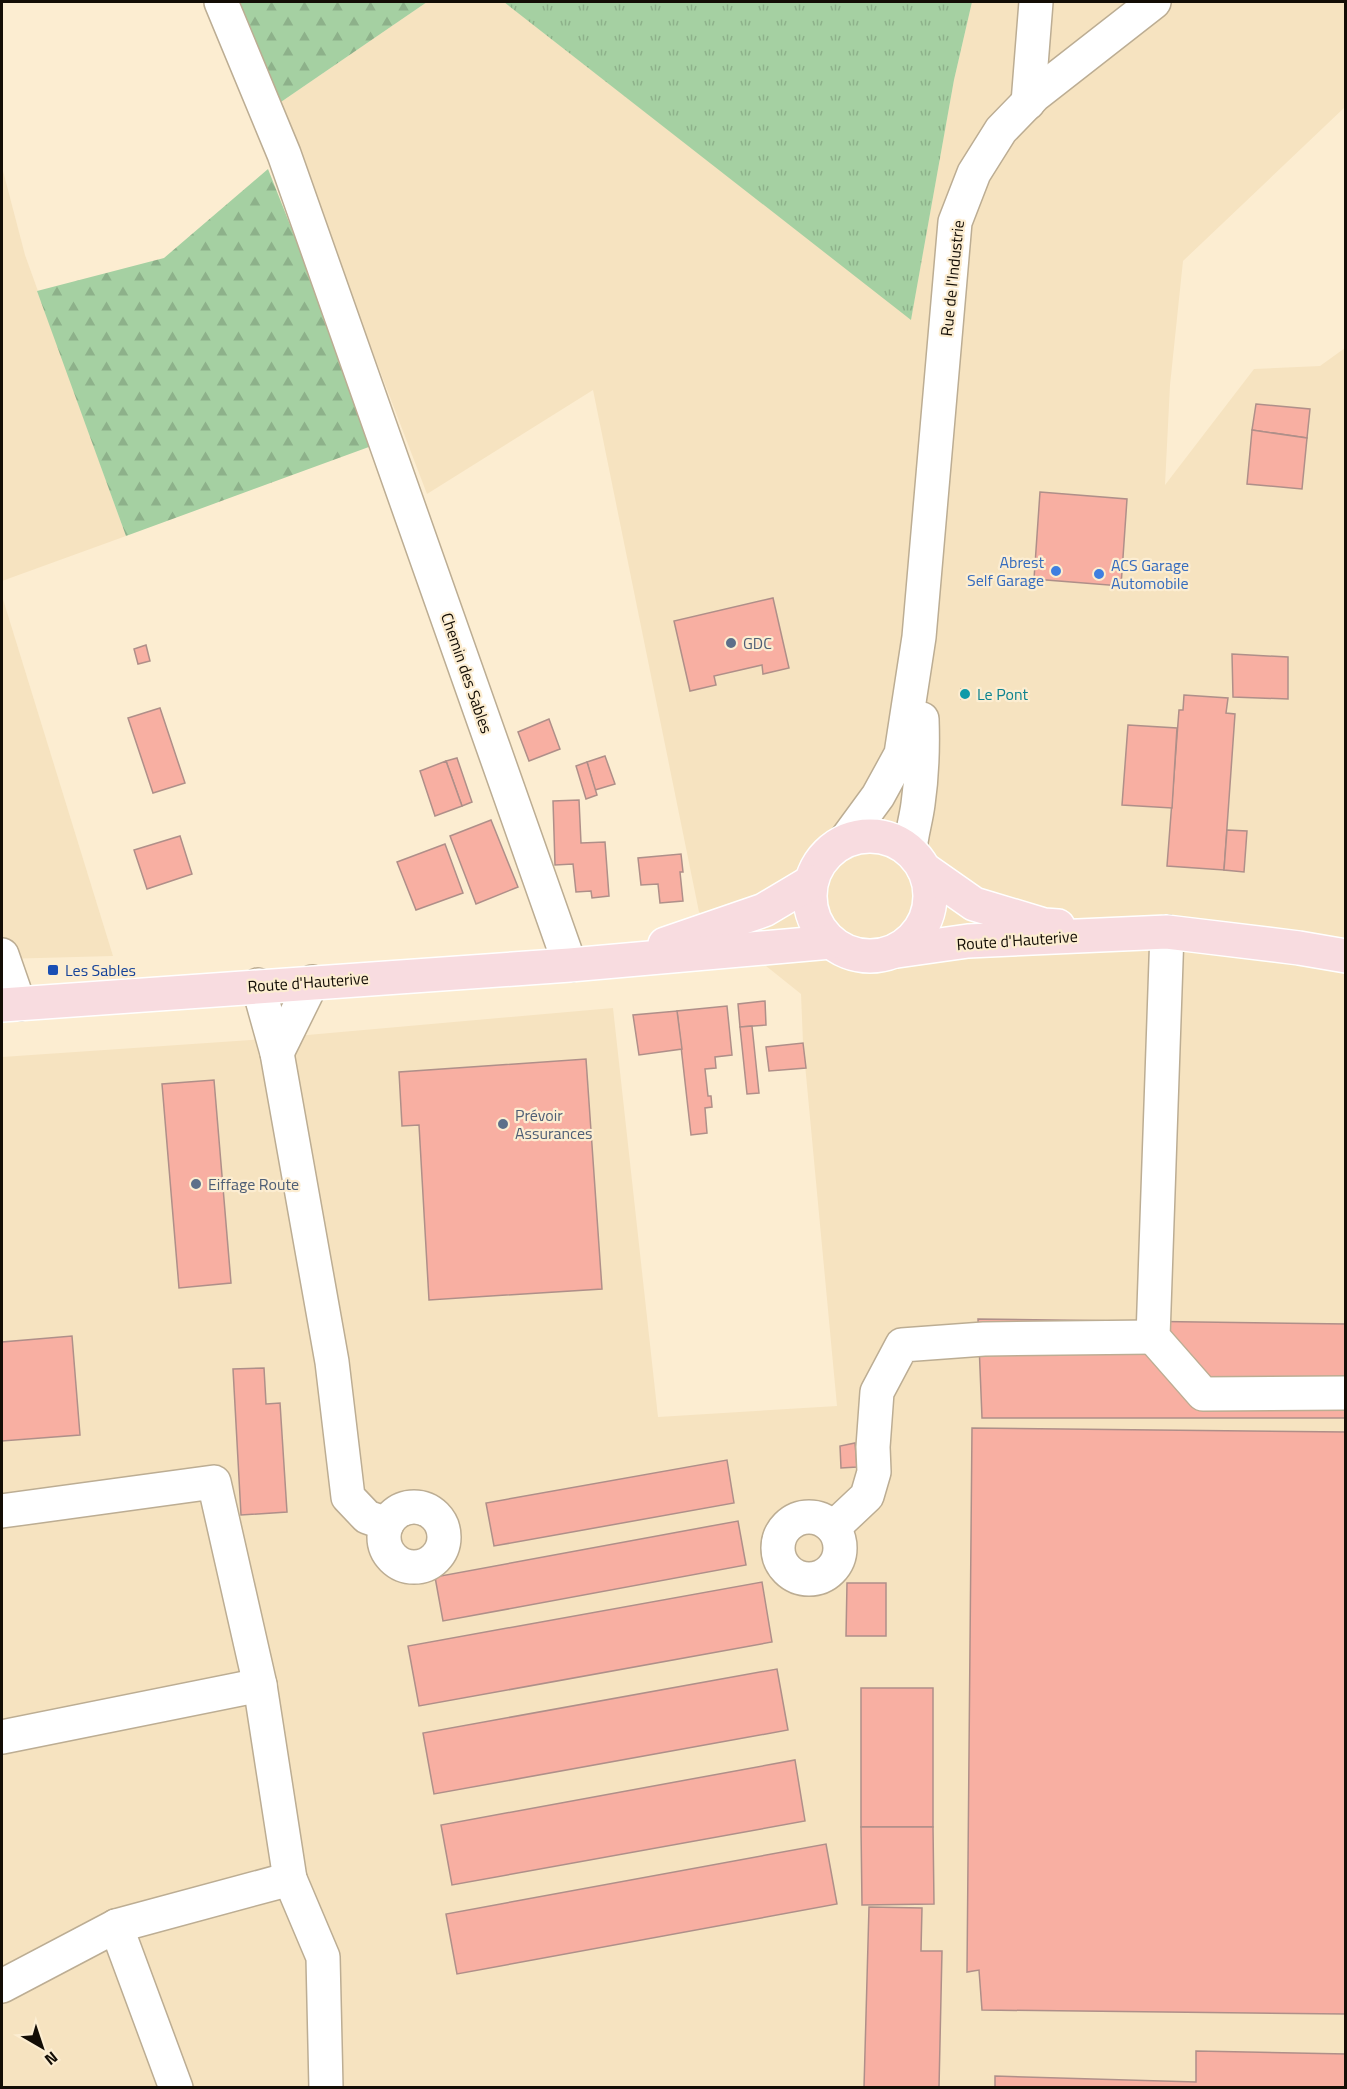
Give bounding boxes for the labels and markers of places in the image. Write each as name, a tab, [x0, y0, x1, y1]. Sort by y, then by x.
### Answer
place label: Abrest Self Garage	[967, 550, 1044, 592]
place label: ACS Garage Automobile	[1111, 553, 1189, 595]
marker: Abrest Self Garage	[1049, 564, 1063, 578]
marker: ACS Garage Automobile	[1092, 567, 1106, 581]
place label: GDC	[743, 631, 772, 655]
marker: GDC	[724, 636, 738, 650]
place label: Le Pont	[977, 682, 1029, 706]
marker: Le Pont	[958, 687, 972, 701]
place label: Les Sables	[65, 958, 136, 982]
marker: Les Sables	[46, 963, 60, 977]
place label: Prévoir Assurances	[515, 1103, 592, 1145]
marker: Prévoir Assurances	[496, 1117, 510, 1131]
place label: Eiffage Route	[208, 1172, 299, 1196]
marker: Eiffage Route	[189, 1177, 203, 1191]

